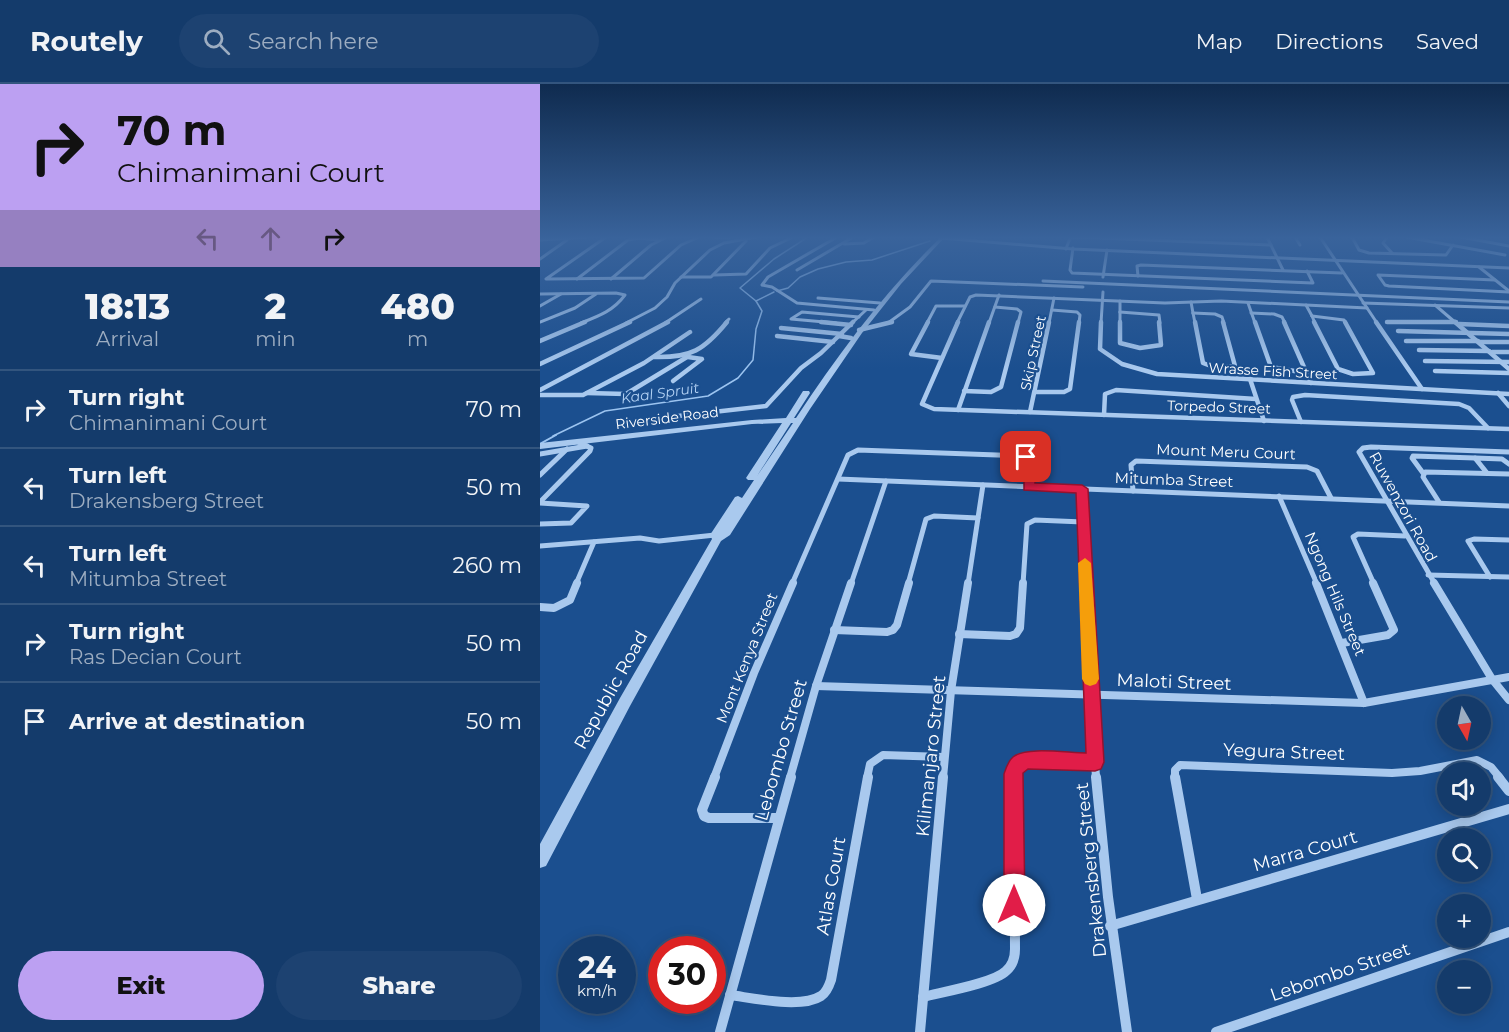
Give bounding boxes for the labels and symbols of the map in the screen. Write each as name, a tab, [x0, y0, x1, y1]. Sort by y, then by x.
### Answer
street label: Skip Street	[1016, 314, 1050, 392]
street label: Wrasse Fish Street	[1208, 359, 1338, 383]
water label: Kaal Spruit	[620, 379, 700, 407]
street label: Torpedo Street	[1167, 396, 1271, 418]
street label: Riverside Road	[614, 403, 720, 433]
pin	[1000, 431, 1051, 482]
street label: Mount Meru Court	[1156, 440, 1296, 463]
street label: Ruwenzori Road	[1365, 448, 1442, 565]
street label: Mitumba Street	[1114, 468, 1234, 491]
street label: Ngong Hils Street	[1301, 529, 1370, 659]
street label: Mont Kenya Street	[712, 590, 781, 726]
street label: Republic Road	[569, 627, 653, 753]
street label: Maloti Street	[1116, 669, 1232, 695]
street label: Kilimanjaro Street	[912, 674, 950, 838]
street label: Lebombo Street	[750, 677, 812, 823]
north arrow	[1437, 696, 1491, 750]
street label: Yegura Street	[1223, 739, 1345, 765]
street label: Drakensberg Street	[1071, 781, 1111, 959]
street label: Marra Court	[1250, 826, 1360, 876]
street label: Atlas Court	[812, 835, 850, 937]
position arrow	[982, 873, 1046, 937]
speed limit sign: 30	[648, 936, 726, 1014]
street label: Lebombo Street	[1267, 938, 1413, 1006]

